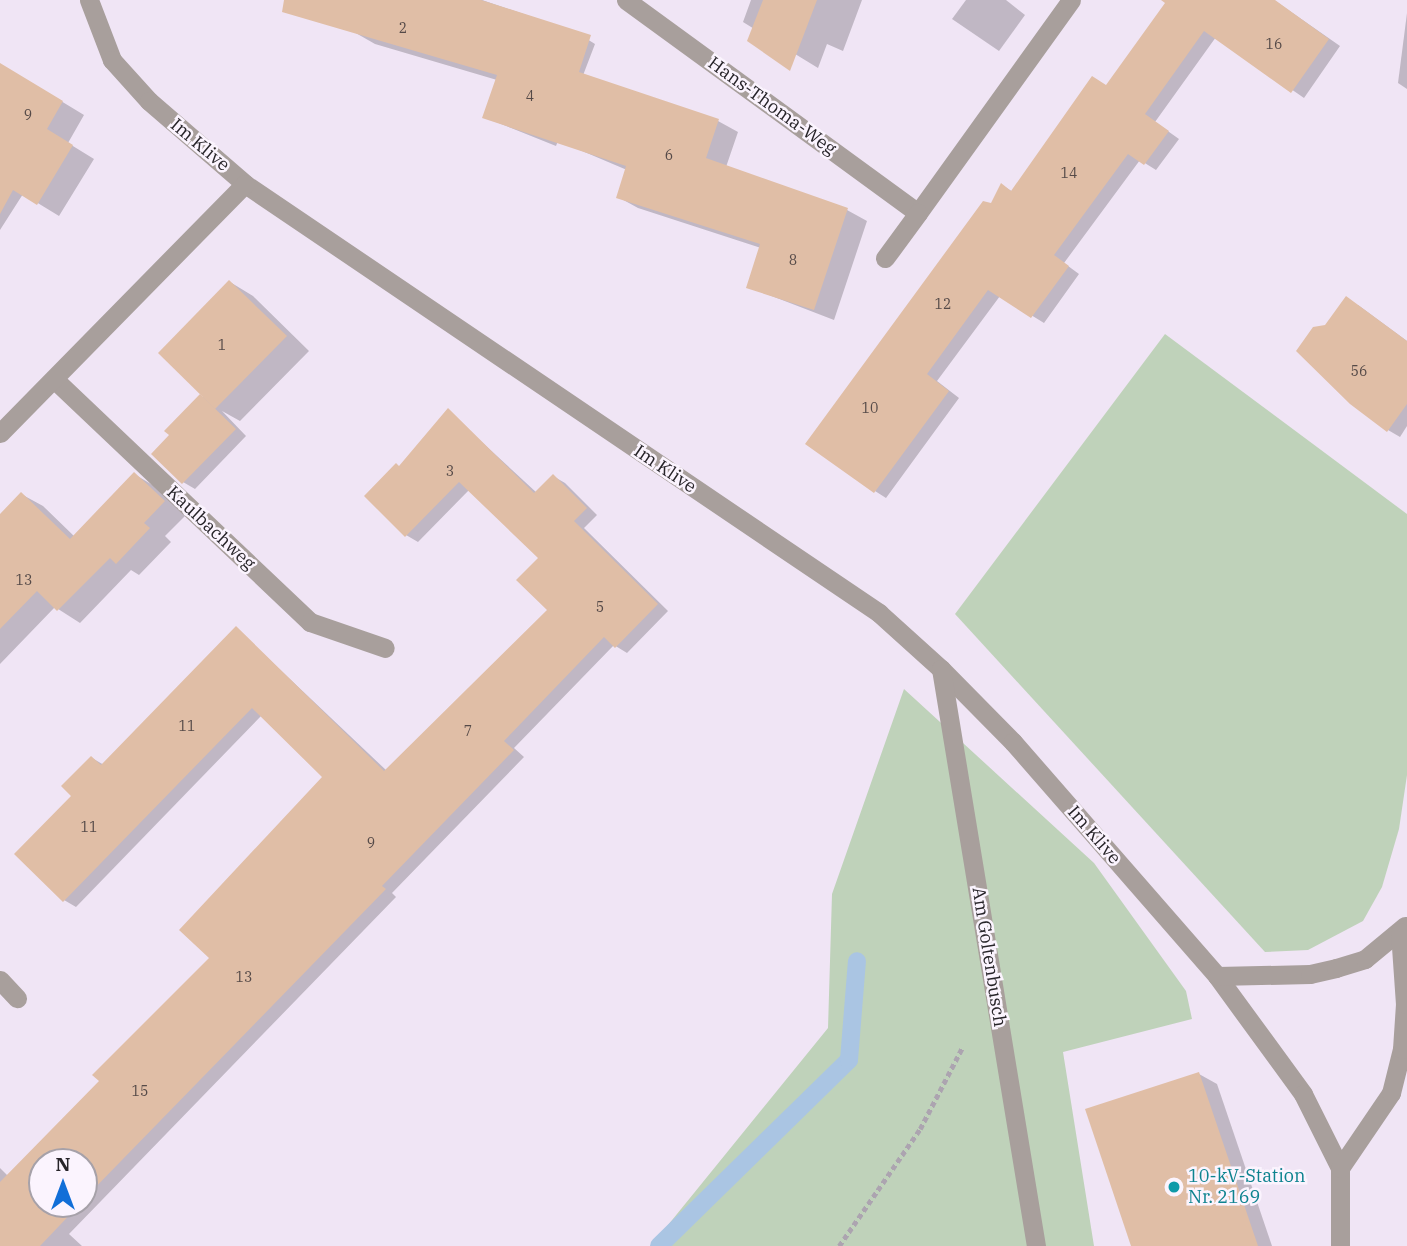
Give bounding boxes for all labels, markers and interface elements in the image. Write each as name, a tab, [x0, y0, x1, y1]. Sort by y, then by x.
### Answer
house number: 2	[399, 20, 407, 36]
house number: 16	[1266, 36, 1282, 52]
street label: Hans-Thoma-Weg	[704, 52, 840, 160]
house number: 4	[526, 88, 534, 104]
house number: 9	[24, 107, 32, 123]
street label: Im Klive	[166, 114, 234, 176]
house number: 6	[665, 147, 673, 163]
house number: 14	[1061, 165, 1077, 181]
house number: 8	[789, 252, 797, 268]
house number: 12	[935, 296, 951, 312]
house number: 1	[218, 337, 226, 353]
house number: 56	[1351, 363, 1367, 379]
house number: 10	[862, 400, 878, 416]
street label: Im Klive	[630, 440, 700, 498]
house number: 3	[446, 463, 454, 479]
street label: Kaulbachweg	[162, 482, 260, 574]
house number: 13	[16, 572, 32, 588]
house number: 5	[596, 599, 604, 615]
house number: 11	[179, 718, 195, 734]
house number: 7	[464, 723, 472, 739]
street label: Im Klive	[1063, 801, 1125, 869]
house number: 11	[81, 819, 97, 835]
house number: 9	[367, 835, 375, 851]
street label: Am Goltenbusch	[967, 886, 1011, 1028]
house number: 13	[236, 969, 252, 985]
house number: 15	[132, 1083, 148, 1099]
north arrow	[28, 1148, 98, 1218]
text: N	[55, 1152, 71, 1176]
place label: 10-kV-Station Nr. 2169	[1188, 1166, 1305, 1208]
marker: 10-kV-Station Nr. 2169	[1166, 1179, 1182, 1195]

